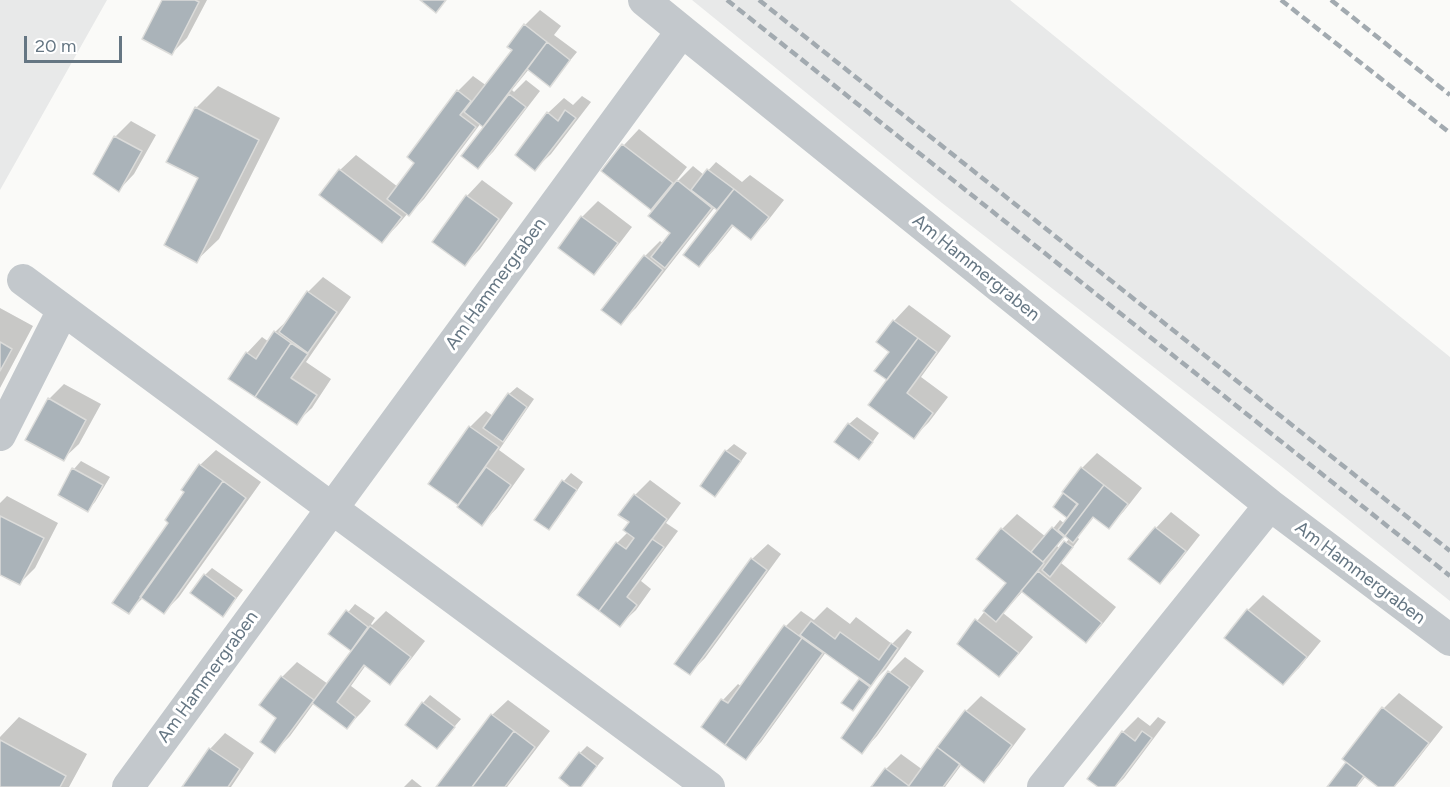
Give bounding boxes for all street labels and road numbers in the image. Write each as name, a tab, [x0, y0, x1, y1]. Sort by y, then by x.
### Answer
street label: Am Hammergraben	[908, 210, 1044, 326]
street label: Am Hammergraben	[441, 214, 551, 354]
street label: Am Hammergraben	[1291, 517, 1429, 629]
street label: Am Hammergraben	[153, 607, 263, 747]

